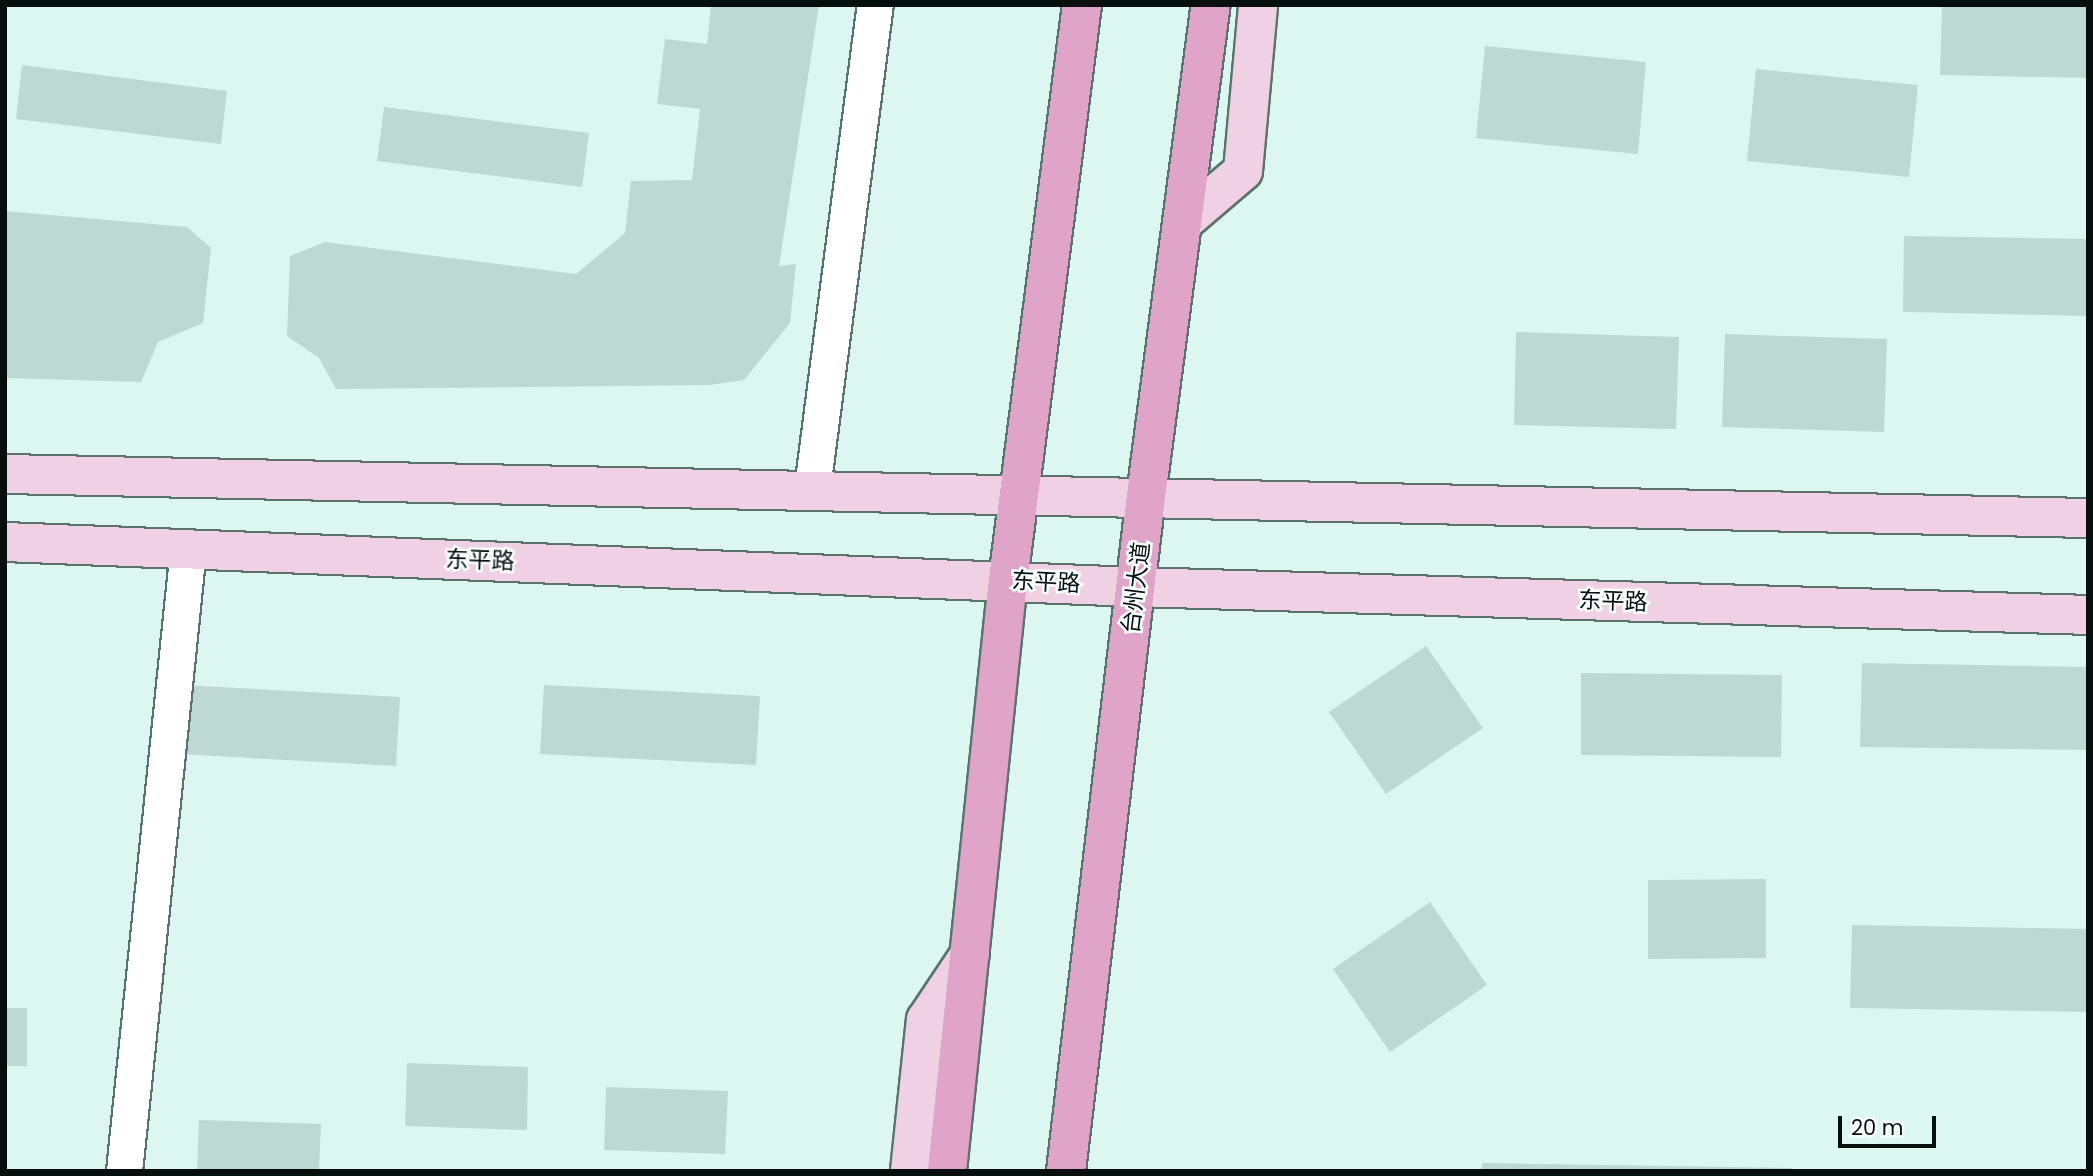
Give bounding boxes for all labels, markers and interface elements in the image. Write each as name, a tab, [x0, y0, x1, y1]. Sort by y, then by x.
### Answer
street label: 台州大道	[1117, 541, 1155, 635]
street label: 东平路	[445, 545, 515, 575]
street label: 东平路	[1011, 566, 1081, 598]
street label: 东平路	[1578, 586, 1648, 616]
scale bar	[1841, 1102, 1939, 1146]
text: 20 m	[1851, 1113, 1904, 1142]

